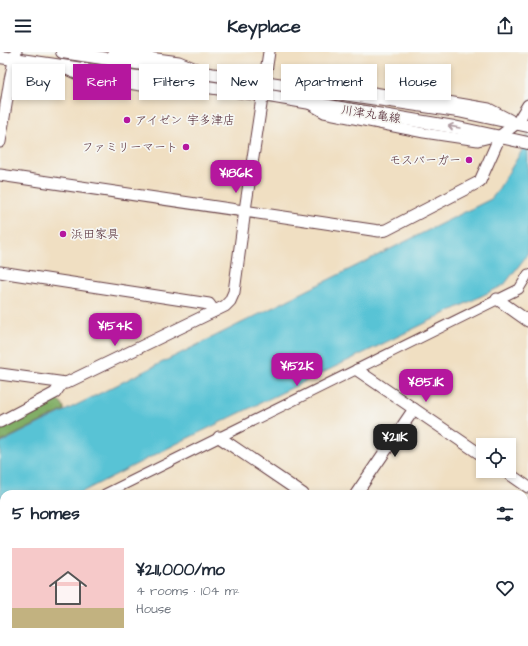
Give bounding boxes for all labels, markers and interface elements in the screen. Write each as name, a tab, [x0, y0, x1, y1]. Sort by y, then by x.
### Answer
text: Keyplace	[227, 14, 301, 39]
icon: menu	[12, 15, 34, 37]
icon: share	[494, 15, 516, 37]
chip: Buy	[12, 64, 65, 100]
chip: Rent	[73, 64, 131, 100]
chip: Filters	[139, 64, 209, 100]
chip: New	[217, 64, 273, 100]
chip: Apartment	[281, 64, 377, 100]
chip: House	[385, 64, 451, 100]
street label: 川津丸亀線	[340, 101, 402, 128]
place label: アイゼン 宇多津店	[135, 112, 235, 129]
marker: アイゼン 宇多津店	[122, 115, 132, 125]
one-way arrow	[448, 123, 461, 131]
place label: ファミリーマート	[82, 139, 178, 156]
marker: ファミリーマート	[181, 142, 191, 152]
place label: モスバーガー	[389, 152, 461, 169]
marker: モスバーガー	[464, 155, 474, 165]
pin: ¥186K	[208, 160, 264, 194]
text: ¥186K	[219, 164, 253, 182]
place label: 浜田家具	[71, 226, 119, 243]
marker: 浜田家具	[58, 229, 68, 239]
pin: ¥154K	[87, 313, 143, 347]
text: ¥154K	[98, 317, 132, 335]
pin: ¥152K	[269, 353, 325, 387]
text: ¥152K	[280, 357, 314, 375]
pin: ¥85.1K	[393, 369, 459, 403]
text: ¥85.1K	[408, 373, 444, 391]
pin: ¥211K	[367, 424, 423, 458]
text: ¥211K	[382, 428, 408, 446]
map controls	[476, 438, 516, 478]
button: locate	[476, 438, 516, 478]
text: 5 homes	[12, 502, 80, 526]
icon: filters	[494, 503, 516, 525]
text: ¥211,000/mo	[136, 558, 225, 582]
icon: home	[44, 564, 92, 612]
icon: heart	[494, 577, 516, 599]
text: 4 rooms · 104 m²	[136, 582, 240, 600]
text: House	[136, 600, 171, 618]

